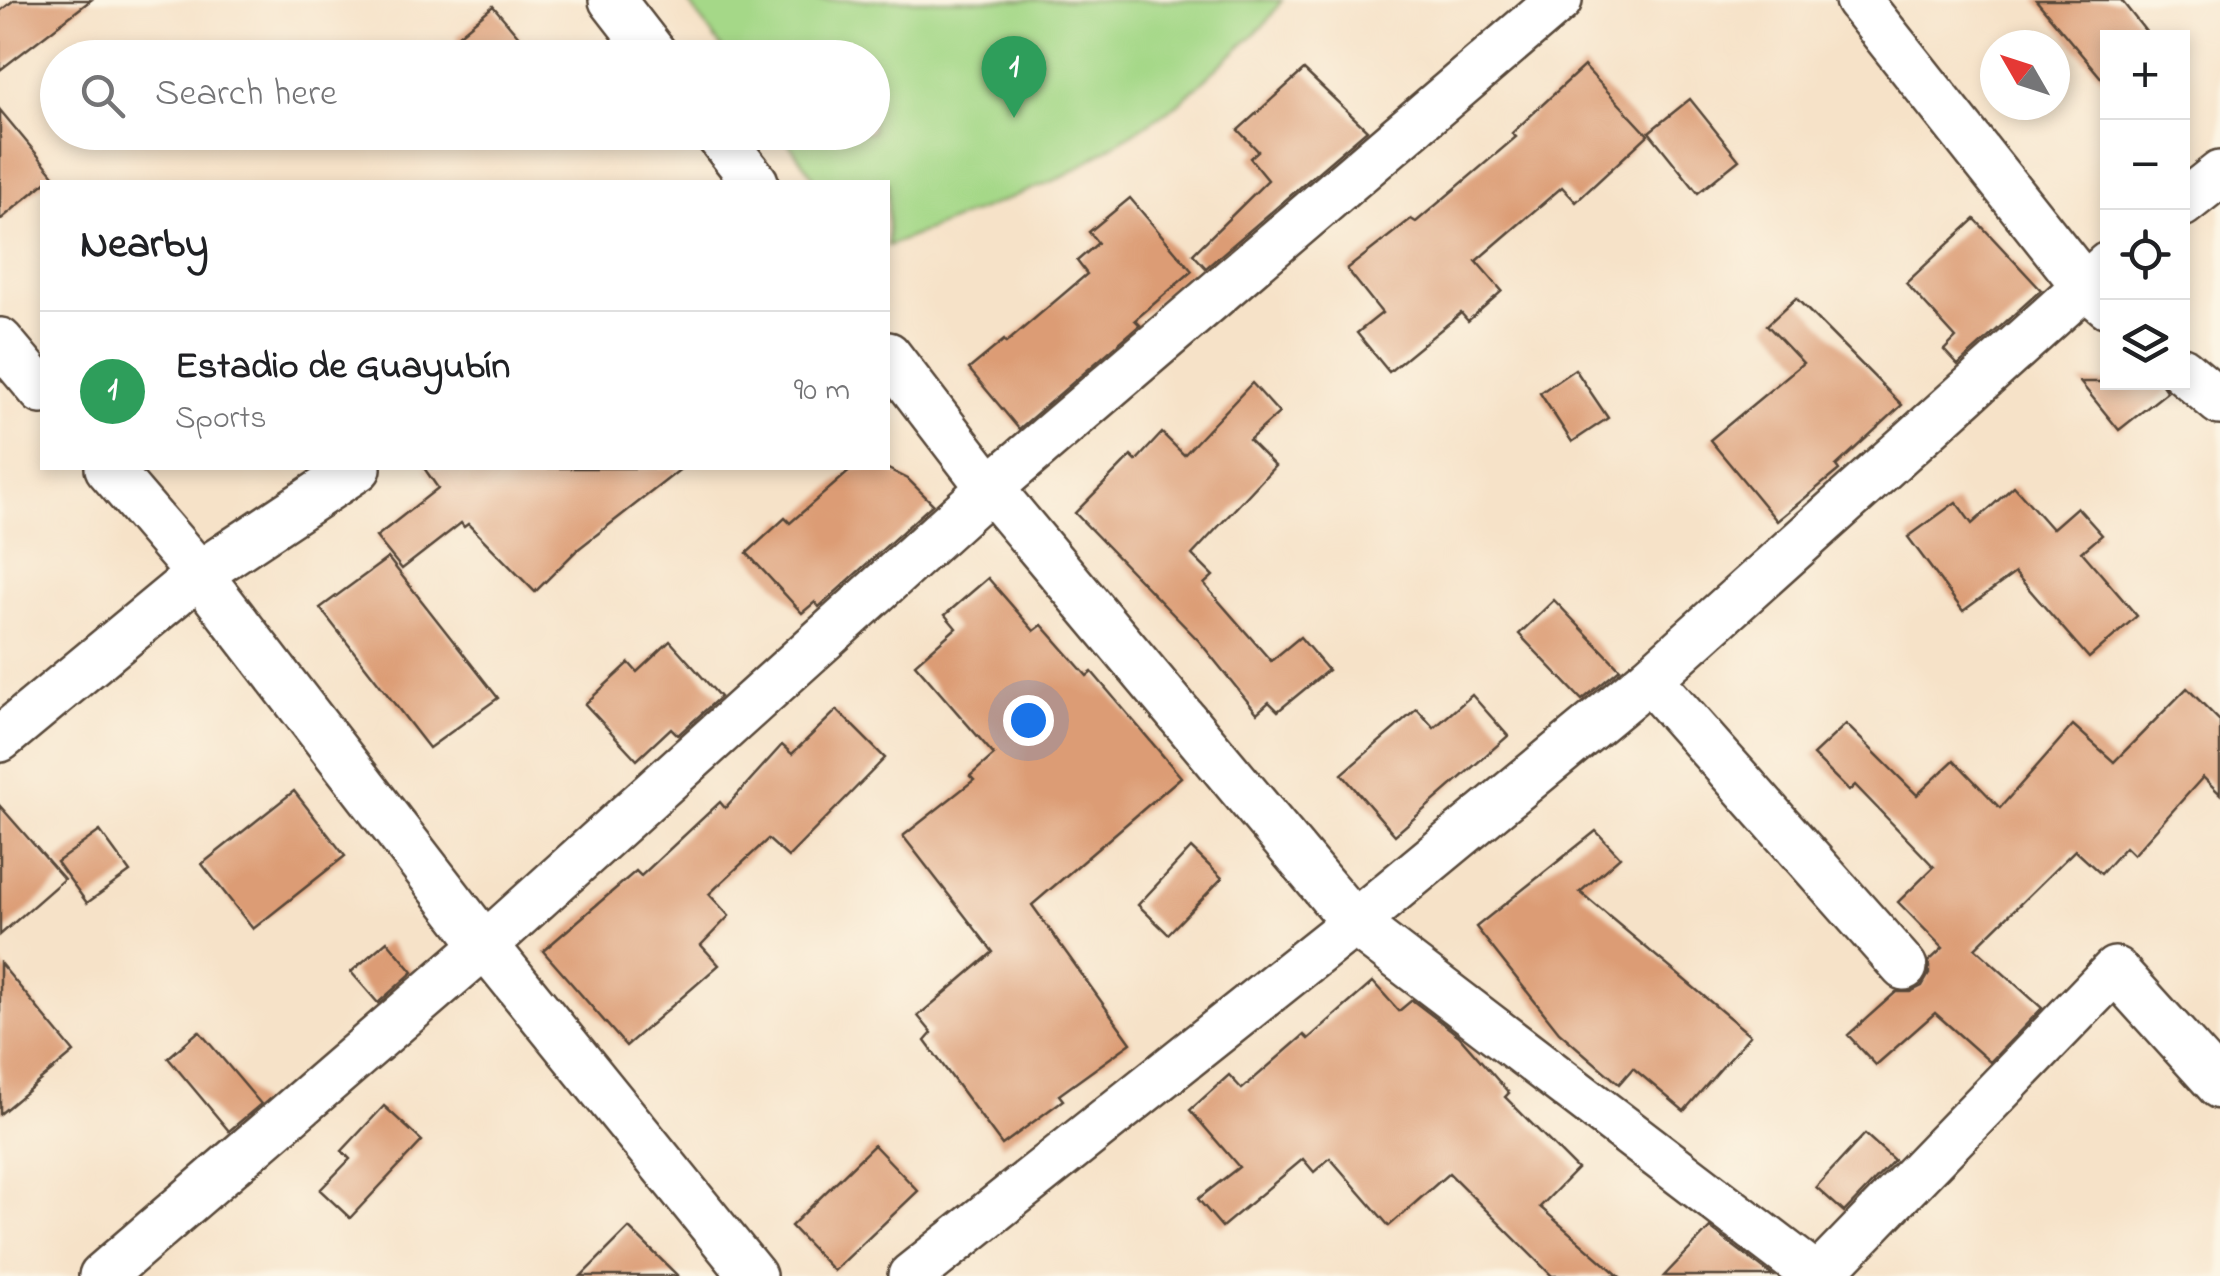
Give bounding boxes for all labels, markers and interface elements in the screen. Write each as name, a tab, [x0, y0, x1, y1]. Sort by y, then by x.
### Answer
north arrow	[1980, 30, 2070, 120]
map controls	[2100, 30, 2190, 390]
button: +	[2100, 30, 2190, 120]
pin: 1	[982, 36, 1046, 118]
search box	[40, 40, 890, 150]
text: Search here	[155, 67, 337, 123]
icon: search	[75, 68, 130, 123]
button: −	[2100, 120, 2190, 210]
button: locate	[2100, 210, 2190, 300]
text: Nearby	[80, 215, 208, 276]
button: layers	[2100, 300, 2190, 390]
text: Estadio de Guayubín	[175, 340, 510, 396]
text: 1	[107, 368, 118, 415]
text: 90 m	[794, 368, 850, 415]
text: Sports	[175, 396, 267, 443]
your location	[1003, 695, 1054, 746]

